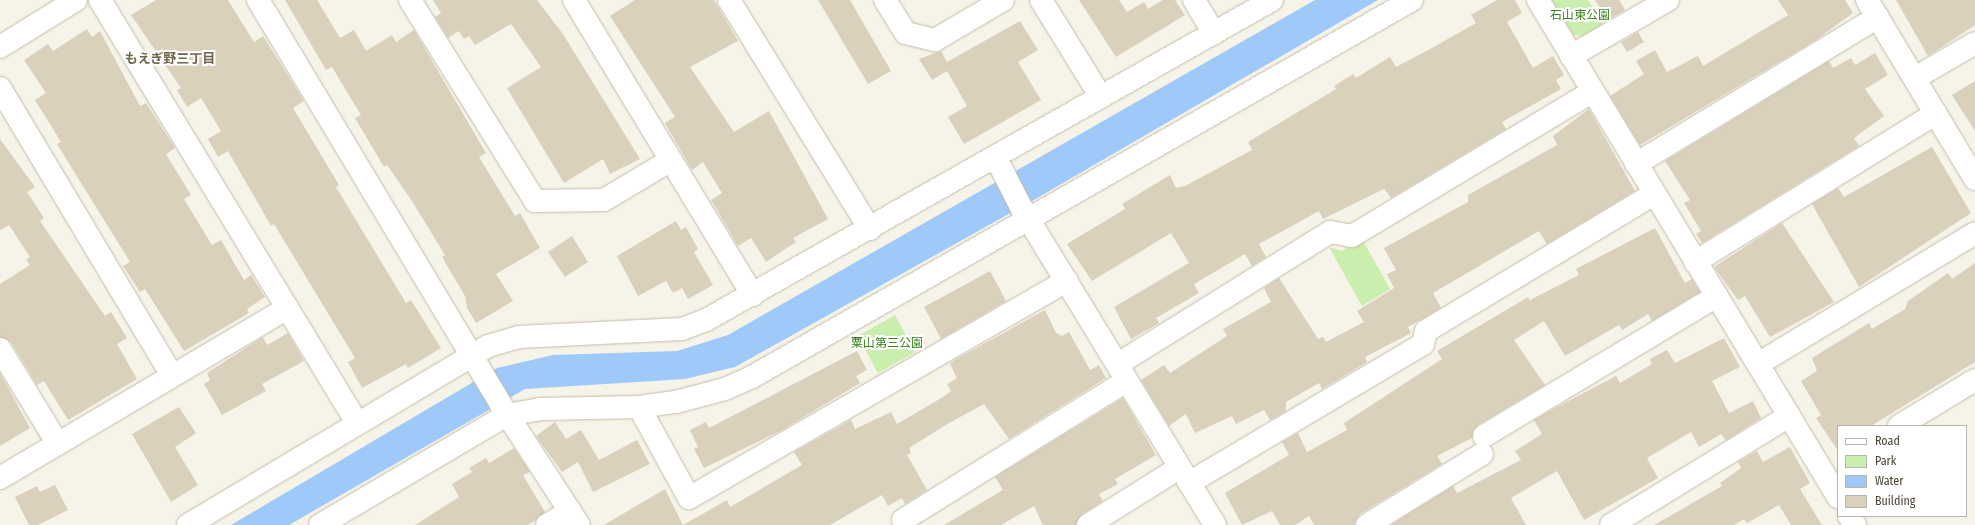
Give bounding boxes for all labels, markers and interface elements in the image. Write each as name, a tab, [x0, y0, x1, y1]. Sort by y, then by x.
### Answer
park label: 石山東公園	[1550, 9, 1610, 23]
district label: もえぎ野三丁目	[125, 51, 215, 67]
park label: 粟山第三公園	[851, 337, 923, 351]
legend	[1837, 425, 1967, 517]
text: Road	[1875, 434, 1900, 448]
text: Park	[1875, 454, 1896, 468]
text: Water	[1875, 474, 1903, 488]
text: Building	[1875, 494, 1915, 508]

